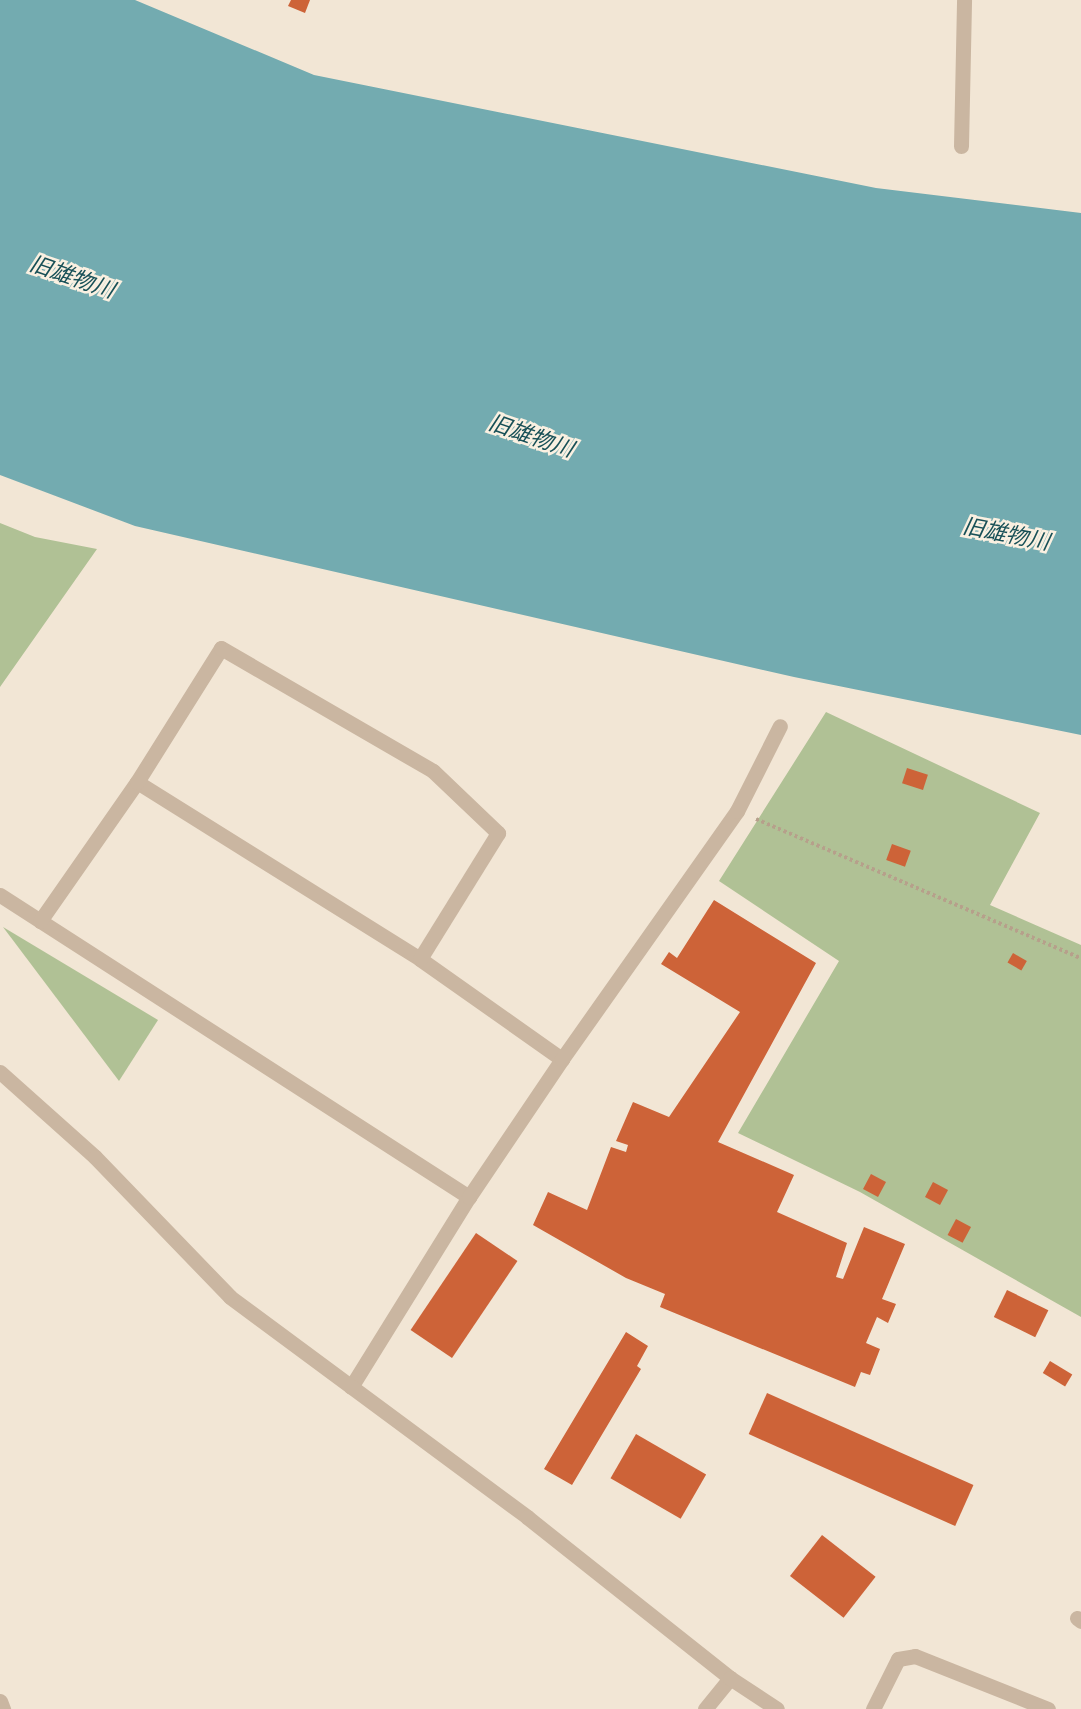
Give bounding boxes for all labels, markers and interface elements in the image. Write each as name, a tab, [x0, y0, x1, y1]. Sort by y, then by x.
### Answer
water label: 旧雄物川	[26, 250, 118, 304]
water label: 旧雄物川	[485, 409, 577, 463]
water label: 旧雄物川	[960, 513, 1052, 555]

